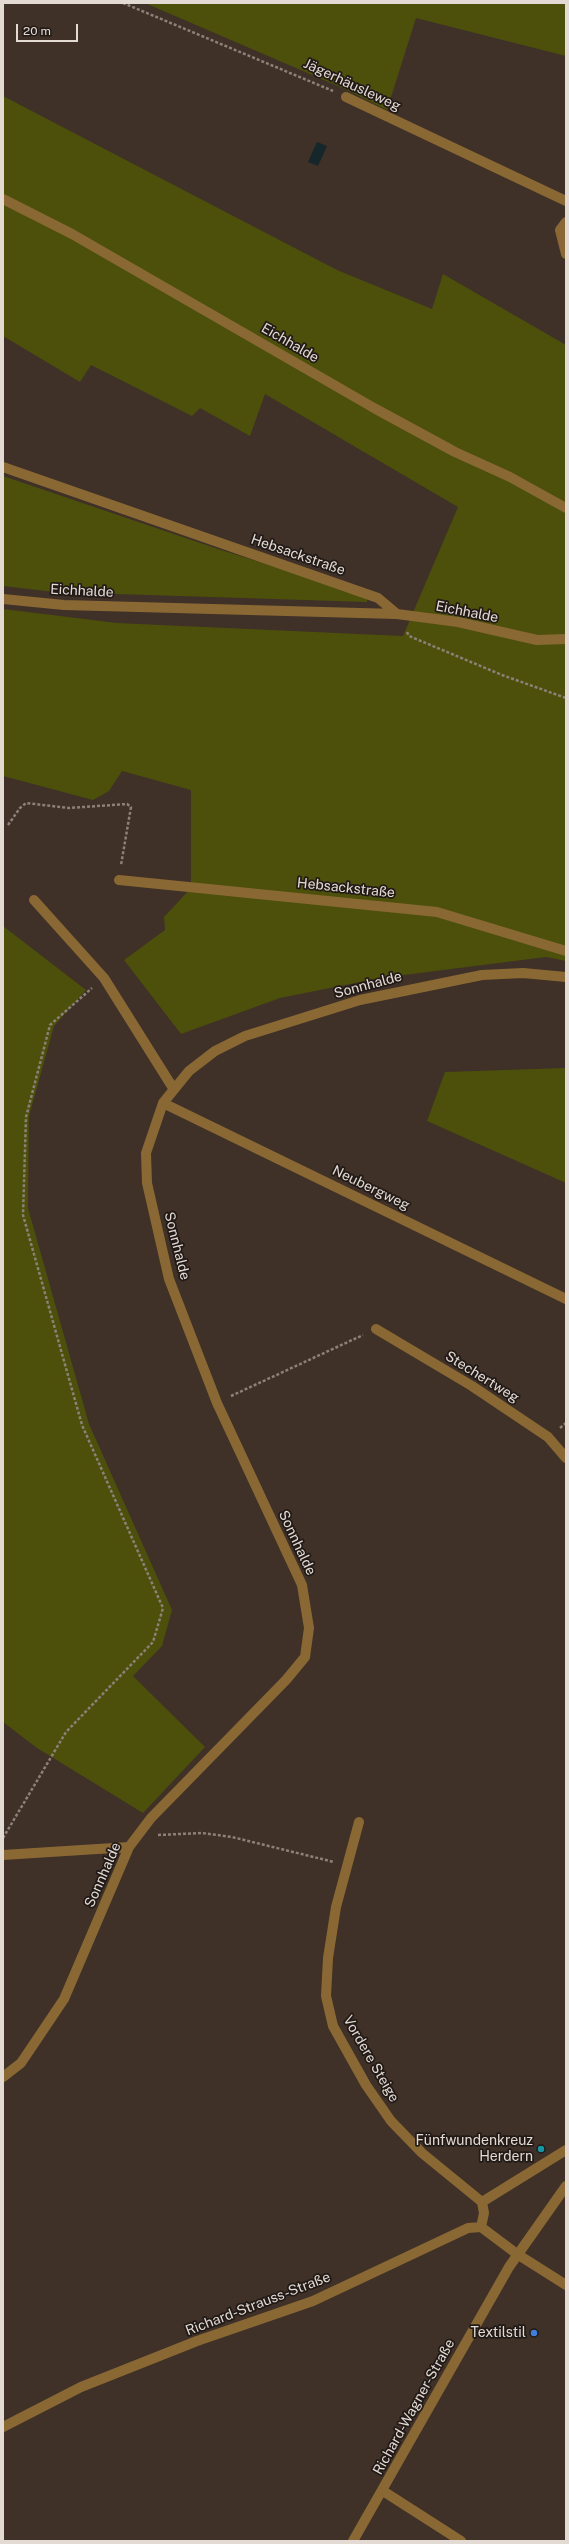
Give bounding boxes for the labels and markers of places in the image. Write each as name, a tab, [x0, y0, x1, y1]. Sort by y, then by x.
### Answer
place label: Fünfwundenkreuz Herdern	[416, 2133, 533, 2166]
marker: Fünfwundenkreuz Herdern	[536, 2144, 546, 2154]
place label: Textilstil	[470, 2325, 526, 2341]
marker: Textilstil	[529, 2328, 539, 2338]

